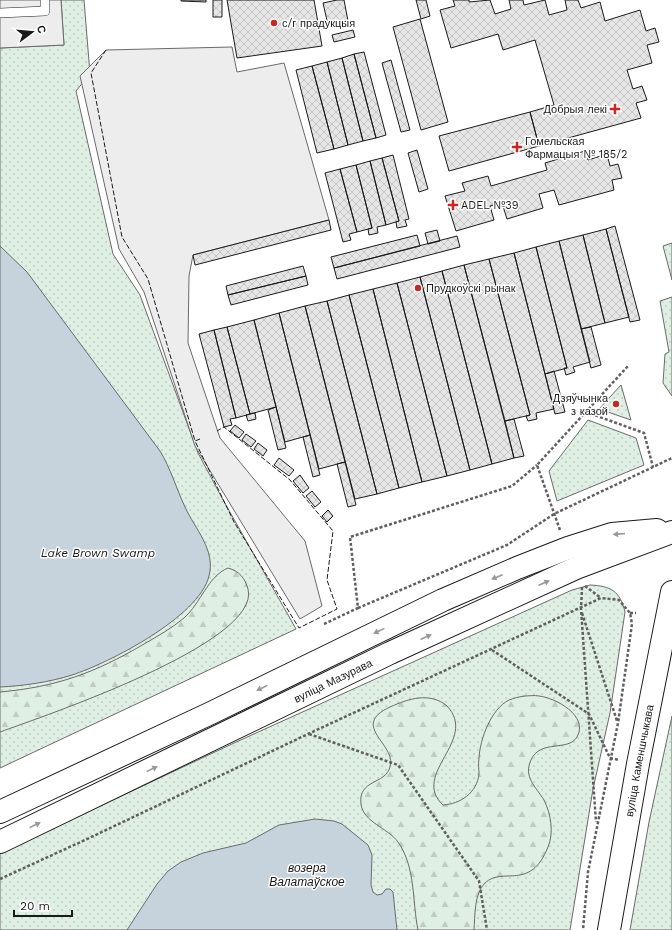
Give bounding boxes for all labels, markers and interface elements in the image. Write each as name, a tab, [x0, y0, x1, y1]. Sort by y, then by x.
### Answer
north arrow	[12, 12, 52, 52]
place label: с/г прадукцыя	[282, 17, 355, 30]
marker: с/г прадукцыя	[269, 18, 279, 28]
text: С	[34, 24, 48, 35]
place label: Добрыя лекі	[543, 103, 607, 116]
marker: Добрыя лекі	[610, 104, 620, 114]
place label: Гомельская Фармацыя № 185/2	[525, 135, 627, 161]
marker: Гомельская Фармацыя № 185/2	[512, 142, 522, 152]
place label: ADEL №39	[461, 199, 519, 212]
marker: ADEL №39	[448, 200, 458, 210]
place label: Прудкоўскі рынак	[426, 282, 516, 295]
marker: Прудкоўскі рынак	[413, 283, 423, 293]
place label: Дзяўчынка з казой	[553, 392, 609, 418]
marker: Дзяўчынка з казой	[611, 399, 621, 409]
one-way arrow	[613, 530, 625, 537]
water label: Lake Brown Swamp	[41, 546, 155, 560]
one-way arrow	[491, 573, 503, 580]
one-way arrow	[538, 580, 550, 586]
one-way arrow	[373, 628, 385, 634]
one-way arrow	[420, 634, 431, 640]
street label: вуліца Мазурава	[292, 656, 375, 706]
one-way arrow	[256, 685, 268, 691]
street label: вуліца Каменшчыкава	[623, 703, 657, 818]
one-way arrow	[147, 766, 158, 772]
one-way arrow	[29, 822, 41, 828]
water label: возера Валатаўское	[269, 861, 345, 889]
scale bar	[14, 892, 72, 918]
text: 20 m	[20, 899, 50, 913]

